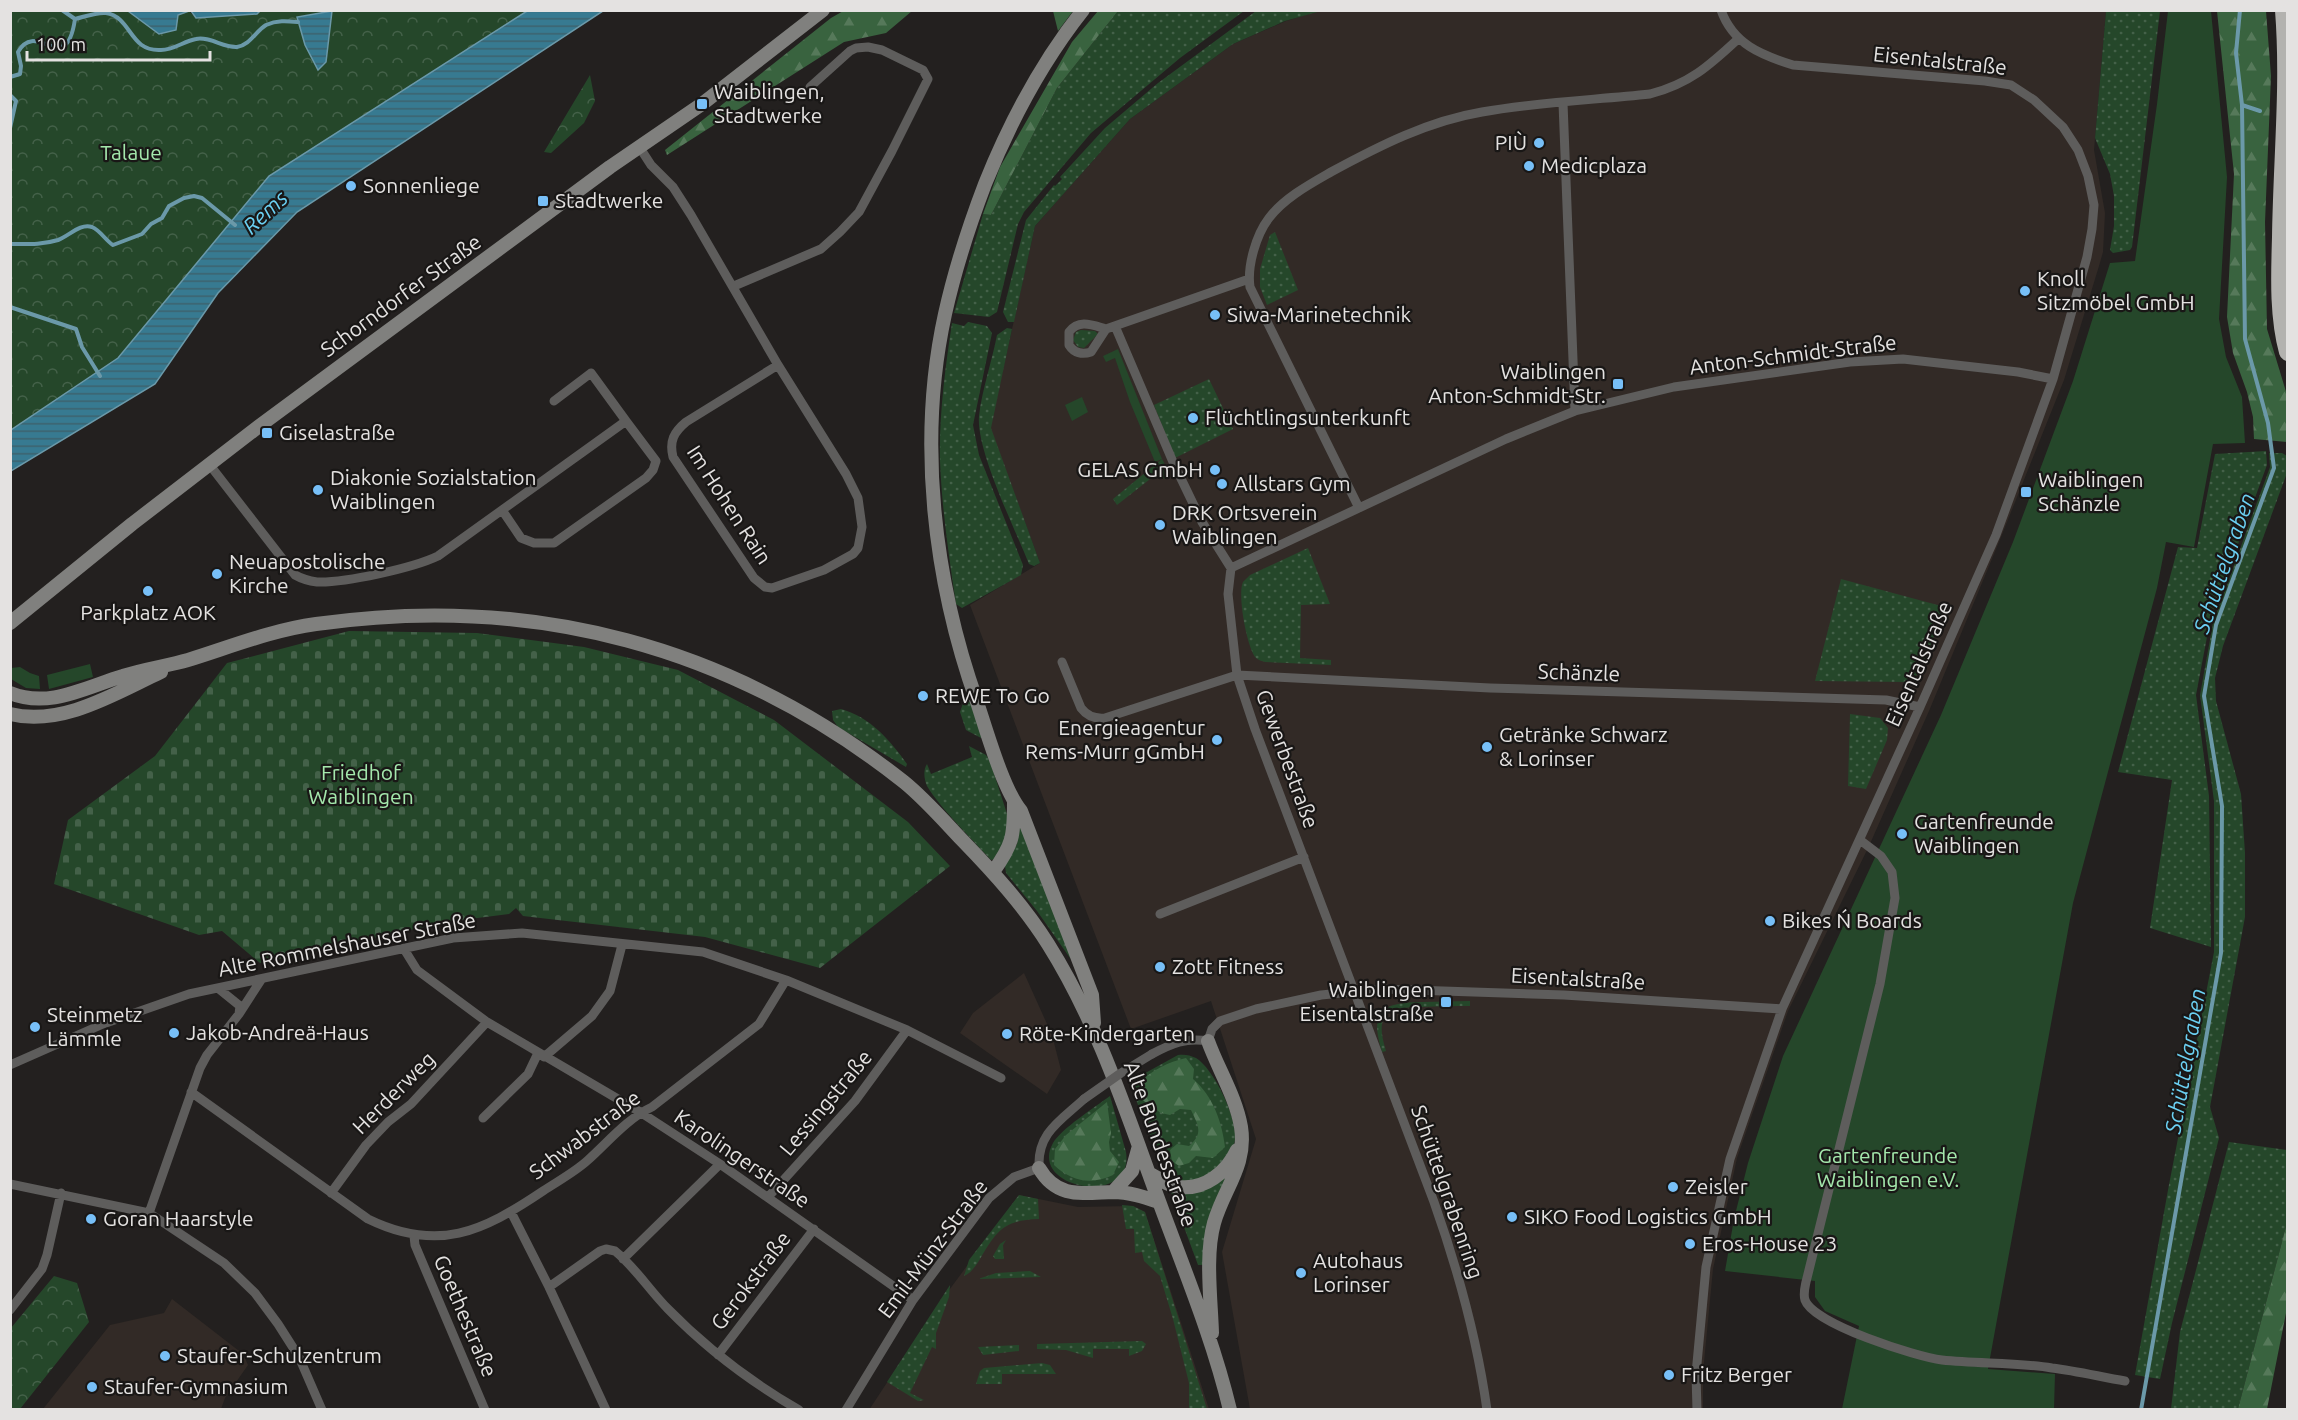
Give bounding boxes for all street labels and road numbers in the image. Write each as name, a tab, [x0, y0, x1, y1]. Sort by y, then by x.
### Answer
street label: Eisentalstraße	[1872, 41, 2008, 79]
street label: Schorndorfer Straße	[316, 229, 485, 361]
street label: Anton-Schmidt-Straße	[1688, 329, 1898, 379]
street label: Im Hohen Rain	[683, 441, 777, 568]
street label: Eisentalstraße	[1880, 597, 1956, 730]
street label: Schänzle	[1537, 659, 1621, 685]
street label: Gewerbestraße	[1252, 686, 1324, 831]
street label: Alte Rommelshauser Straße	[216, 907, 478, 981]
street label: Eisentalstraße	[1510, 962, 1646, 994]
street label: Lessingstraße	[774, 1045, 876, 1160]
street label: Herderweg	[347, 1046, 439, 1138]
street label: Alte Bundesstraße	[1120, 1058, 1202, 1230]
street label: Schwabstraße	[524, 1085, 645, 1184]
street label: Schüttelgrabenring	[1407, 1102, 1489, 1282]
street label: Karolingerstraße	[670, 1104, 815, 1212]
street label: Emil-Münz-Straße	[872, 1175, 992, 1322]
street label: Gerokstraße	[706, 1227, 795, 1334]
street label: Goethestraße	[429, 1251, 502, 1380]

